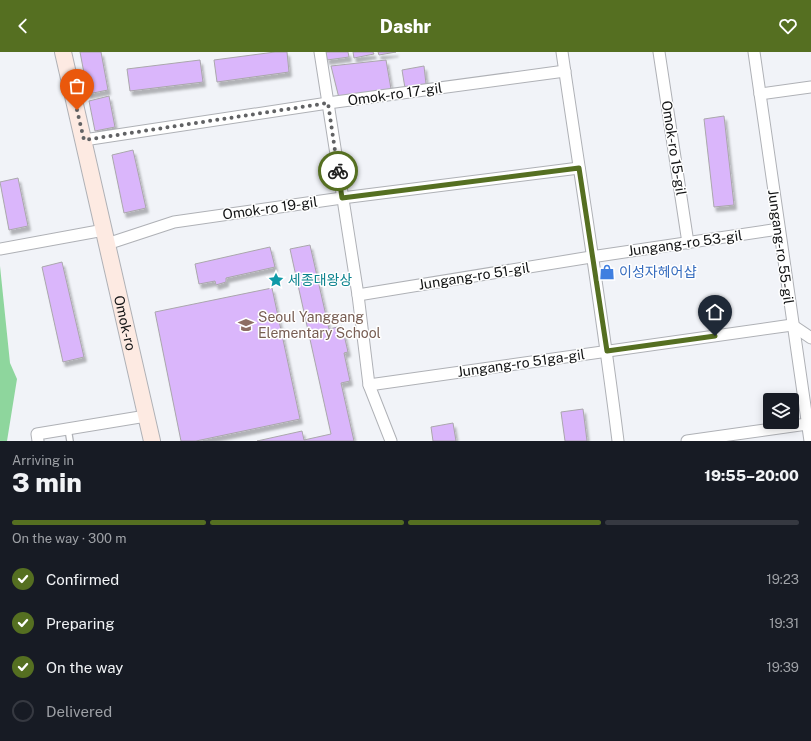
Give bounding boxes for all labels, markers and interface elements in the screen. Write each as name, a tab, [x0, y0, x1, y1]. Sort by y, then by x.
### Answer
icon: back	[12, 15, 34, 37]
icon: heart	[777, 15, 799, 37]
text: Dashr	[380, 16, 431, 37]
pin	[60, 69, 94, 110]
icon: bag	[66, 75, 88, 97]
street label: Omok-ro 17-gil	[347, 79, 443, 109]
street label: Omok-ro 15-gil	[659, 99, 689, 197]
courier	[318, 151, 358, 191]
icon: bike	[327, 160, 349, 182]
street label: Jungang-ro 55-gil	[765, 189, 797, 305]
street label: Omok-ro 19-gil	[221, 193, 319, 223]
street label: Jungang-ro 53-gil	[627, 227, 743, 259]
street label: Jungang-ro 51-gil	[417, 259, 531, 293]
shop icon: 이성자헤어샵	[598, 263, 616, 281]
place label: 이성자헤어샵	[619, 264, 696, 280]
place icon: 세종대왕상	[267, 271, 285, 289]
place label: 세종대왕상	[288, 272, 353, 288]
street label: Omok-ro	[111, 294, 139, 352]
pin	[698, 295, 732, 336]
icon: home	[704, 301, 726, 323]
place label: Seoul Yanggang Elementary School	[258, 309, 381, 341]
school or university icon: Seoul Yanggang Elementary School	[237, 316, 255, 334]
street label: Jungang-ro 51ga-gil	[456, 346, 586, 380]
map controls	[763, 393, 799, 429]
button: layers	[763, 393, 799, 429]
text: Arriving in	[12, 453, 74, 468]
text: 3 min	[12, 467, 82, 498]
text: 19:55–20:00	[704, 467, 799, 484]
text: On the way · 300 m	[12, 531, 126, 546]
icon: check	[12, 568, 34, 590]
text: Confirmed	[46, 571, 119, 588]
text: 19:23	[766, 572, 799, 587]
icon: check	[12, 612, 34, 634]
text: Preparing	[46, 615, 115, 632]
text: 19:31	[769, 616, 799, 631]
icon: check	[12, 656, 34, 678]
text: On the way	[46, 659, 123, 676]
text: 19:39	[766, 660, 799, 675]
text: Delivered	[46, 703, 112, 720]

